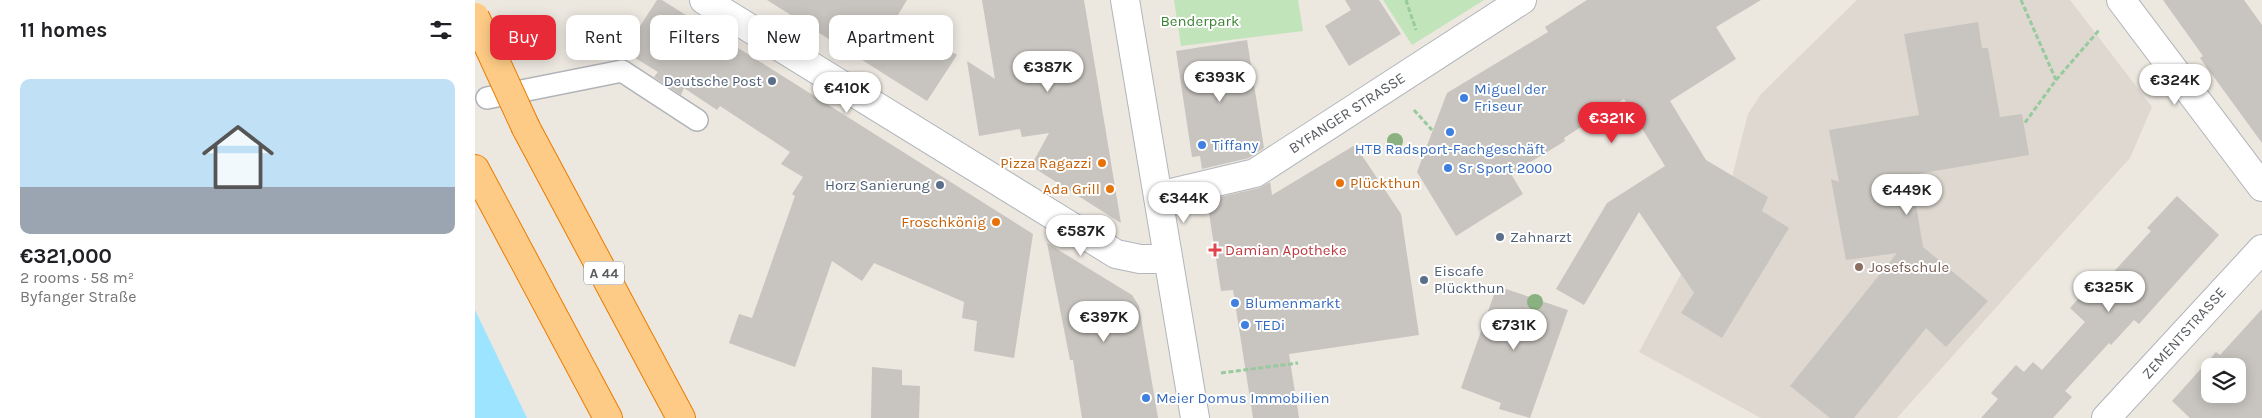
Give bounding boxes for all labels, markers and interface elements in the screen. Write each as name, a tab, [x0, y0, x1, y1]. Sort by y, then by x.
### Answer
park label: Benderpark	[1161, 12, 1240, 30]
chip: Buy	[490, 15, 556, 60]
chip: Rent	[566, 15, 640, 60]
chip: Filters	[650, 15, 738, 60]
chip: New	[748, 15, 819, 60]
chip: Apartment	[829, 15, 953, 60]
icon: filters	[427, 16, 455, 44]
text: 11 homes	[20, 18, 107, 42]
pin: €387K	[1013, 51, 1083, 93]
text: €387K	[1024, 57, 1072, 76]
pin: €393K	[1185, 61, 1255, 103]
pin: €324K	[2140, 64, 2210, 106]
text: €393K	[1195, 67, 1245, 86]
street label: BYFANGER STRASSE	[1285, 69, 1409, 157]
text: €324K	[2150, 70, 2200, 89]
place label: Deutsche Post	[664, 72, 762, 90]
pin: €410K	[812, 72, 882, 114]
marker: Deutsche Post	[766, 75, 778, 87]
text: €410K	[824, 78, 870, 97]
place label: Miguel der Friseur	[1474, 80, 1547, 115]
marker: Miguel der Friseur	[1458, 92, 1470, 104]
pin: €321K	[1577, 102, 1647, 144]
text: €321K	[1589, 108, 1635, 127]
icon: home	[193, 112, 283, 202]
marker: HTB Radsport-Fachgeschäft	[1444, 126, 1456, 138]
place label: Tiffany	[1212, 136, 1259, 154]
marker: Tiffany	[1196, 139, 1208, 151]
place label: HTB Radsport-Fachgeschäft	[1355, 140, 1546, 158]
place label: Pizza Ragazzi	[1000, 154, 1092, 172]
marker: Pizza Ragazzi	[1096, 157, 1108, 169]
place label: Sr Sport 2000	[1458, 159, 1552, 177]
marker: Sr Sport 2000	[1442, 162, 1454, 174]
place label: Plückthun	[1350, 174, 1421, 192]
pin: €449K	[1872, 174, 1942, 216]
place label: Horz Sanierung	[825, 176, 931, 194]
marker: Plückthun	[1334, 177, 1346, 189]
marker: Horz Sanierung	[934, 179, 946, 191]
place label: Ada Grill	[1043, 180, 1100, 198]
text: €449K	[1882, 180, 1932, 199]
pin: €344K	[1149, 182, 1219, 224]
marker: Ada Grill	[1104, 183, 1116, 195]
text: €344K	[1159, 188, 1209, 207]
place label: Froschkönig	[901, 213, 987, 231]
pin: €587K	[1046, 214, 1116, 257]
marker: Froschkönig	[990, 216, 1002, 228]
text: €587K	[1057, 221, 1105, 240]
place label: Zahnarzt	[1510, 228, 1572, 246]
marker: Zahnarzt	[1494, 231, 1506, 243]
place label: Damian Apotheke	[1225, 241, 1347, 259]
text: €321,000	[20, 244, 112, 268]
marker: Damian Apotheke	[1209, 244, 1221, 256]
place label: Josefschule	[1869, 258, 1949, 276]
marker: Josefschule	[1853, 261, 1865, 273]
road number: A 44	[584, 262, 624, 284]
place label: Eiscafe Plückthun	[1434, 262, 1505, 297]
text: 2 rooms · 58 m²	[20, 268, 134, 287]
pin: €325K	[2074, 270, 2144, 313]
marker: Eiscafe Plückthun	[1418, 274, 1430, 286]
text: €325K	[2084, 277, 2134, 296]
street label: ZEMENTSTRASSE	[2138, 283, 2230, 383]
text: Byfanger Straße	[20, 287, 136, 306]
place label: Blumenmarkt	[1245, 294, 1341, 312]
marker: Blumenmarkt	[1229, 297, 1241, 309]
pin: €397K	[1069, 300, 1139, 343]
text: €397K	[1080, 307, 1128, 326]
pin: €731K	[1479, 308, 1549, 351]
text: €731K	[1492, 315, 1536, 334]
place label: TEDi	[1255, 316, 1285, 334]
marker: TEDi	[1239, 319, 1251, 331]
map controls	[2201, 358, 2246, 403]
button: layers	[2201, 358, 2246, 403]
place label: Meier Domus Immobilien	[1156, 389, 1329, 407]
marker: Meier Domus Immobilien	[1140, 392, 1152, 404]

